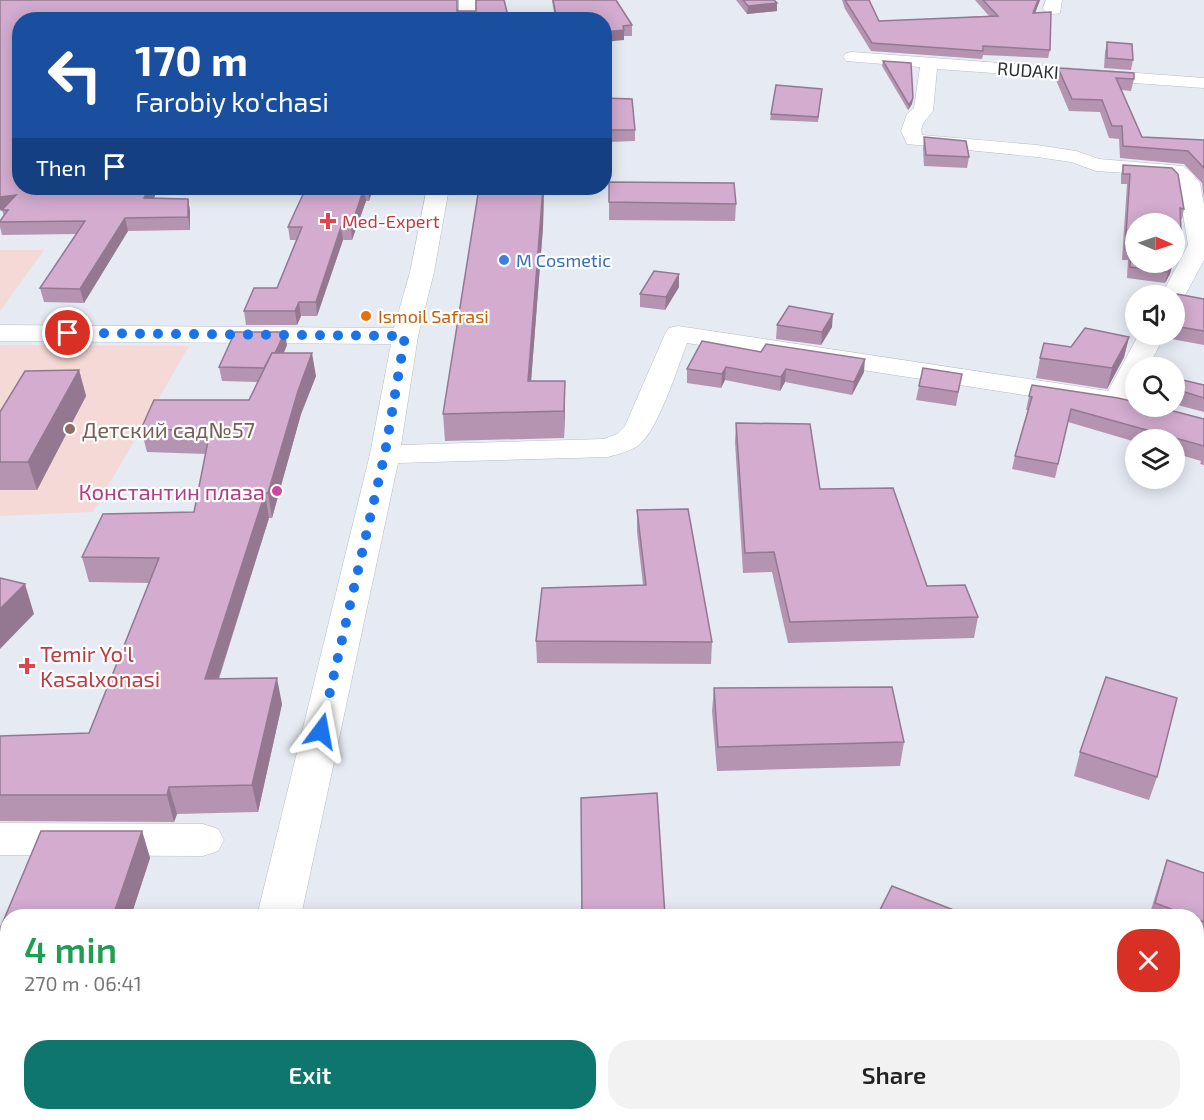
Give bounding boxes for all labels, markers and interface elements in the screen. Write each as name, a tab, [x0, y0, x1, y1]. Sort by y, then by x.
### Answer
text: 170 m	[135, 34, 248, 84]
icon: left	[36, 36, 114, 114]
street label: RUDAKI	[997, 57, 1059, 83]
text: Farobiy ko'chasi	[135, 85, 329, 117]
icon: arrive	[98, 150, 131, 183]
text: Then	[36, 154, 86, 180]
place label: Med-Expert	[342, 210, 440, 232]
marker: Med-Expert	[319, 212, 337, 230]
north arrow	[1125, 213, 1185, 273]
map controls	[1125, 213, 1185, 489]
place label: M Cosmetic	[516, 249, 611, 271]
marker: M Cosmetic	[497, 253, 511, 267]
button: sound	[1125, 285, 1185, 345]
place label: Ismoil Safrasi	[378, 305, 489, 327]
pin	[42, 307, 93, 358]
marker: Ismoil Safrasi	[359, 309, 373, 323]
icon: arrive	[51, 316, 84, 349]
button: search	[1125, 357, 1185, 417]
place label: Детский сад№57	[82, 416, 255, 442]
marker: Детский сад№57	[63, 422, 77, 436]
button: layers	[1125, 429, 1185, 489]
place label: Константин плаза	[78, 478, 265, 504]
marker: Константин плаза	[270, 484, 284, 498]
place label: Temir Yo'l Kasalxonasi	[40, 640, 160, 691]
marker: Temir Yo'l Kasalxonasi	[18, 657, 36, 675]
position arrow	[289, 699, 353, 763]
text: 4 min	[24, 927, 117, 970]
button: close	[1117, 929, 1180, 992]
text: 270 m · 06:41	[24, 971, 142, 995]
button: Exit	[24, 1040, 596, 1109]
button: Share	[608, 1040, 1180, 1109]

